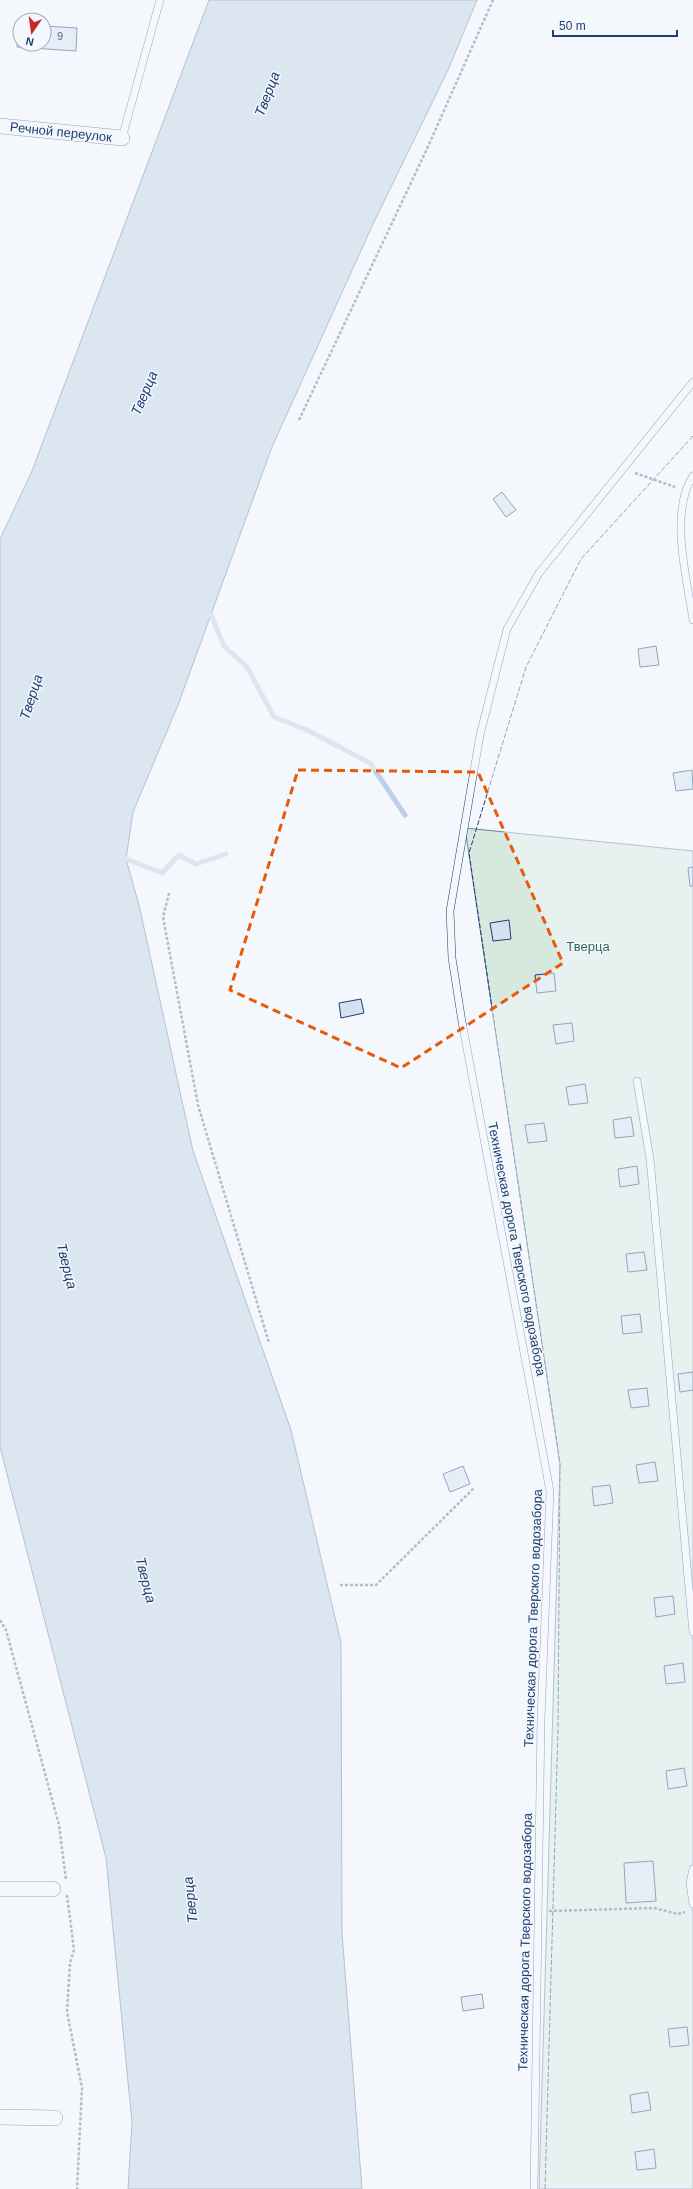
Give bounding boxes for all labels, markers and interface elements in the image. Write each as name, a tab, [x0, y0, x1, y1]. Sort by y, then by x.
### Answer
north arrow	[12, 12, 52, 52]
scale bar	[553, 12, 677, 38]
text: 50 m	[559, 19, 586, 33]
house number: 9	[57, 30, 63, 42]
text: N	[24, 35, 35, 48]
water label: Тверца	[251, 69, 283, 119]
street label: Речной переулок	[9, 119, 113, 145]
water label: Тверца	[128, 368, 161, 418]
water label: Тверца	[16, 672, 46, 722]
park label: Тверца	[566, 939, 610, 954]
street label: Техническая дорога Тверского водозабора	[485, 1121, 549, 1378]
water label: Тверца	[54, 1241, 80, 1291]
street label: Техническая дорога Тверского водозабора	[521, 1488, 545, 1747]
water label: Тверца	[133, 1555, 159, 1605]
street label: Техническая дорога Тверского водозабора	[515, 1812, 535, 2071]
water label: Тверца	[180, 1876, 200, 1924]

